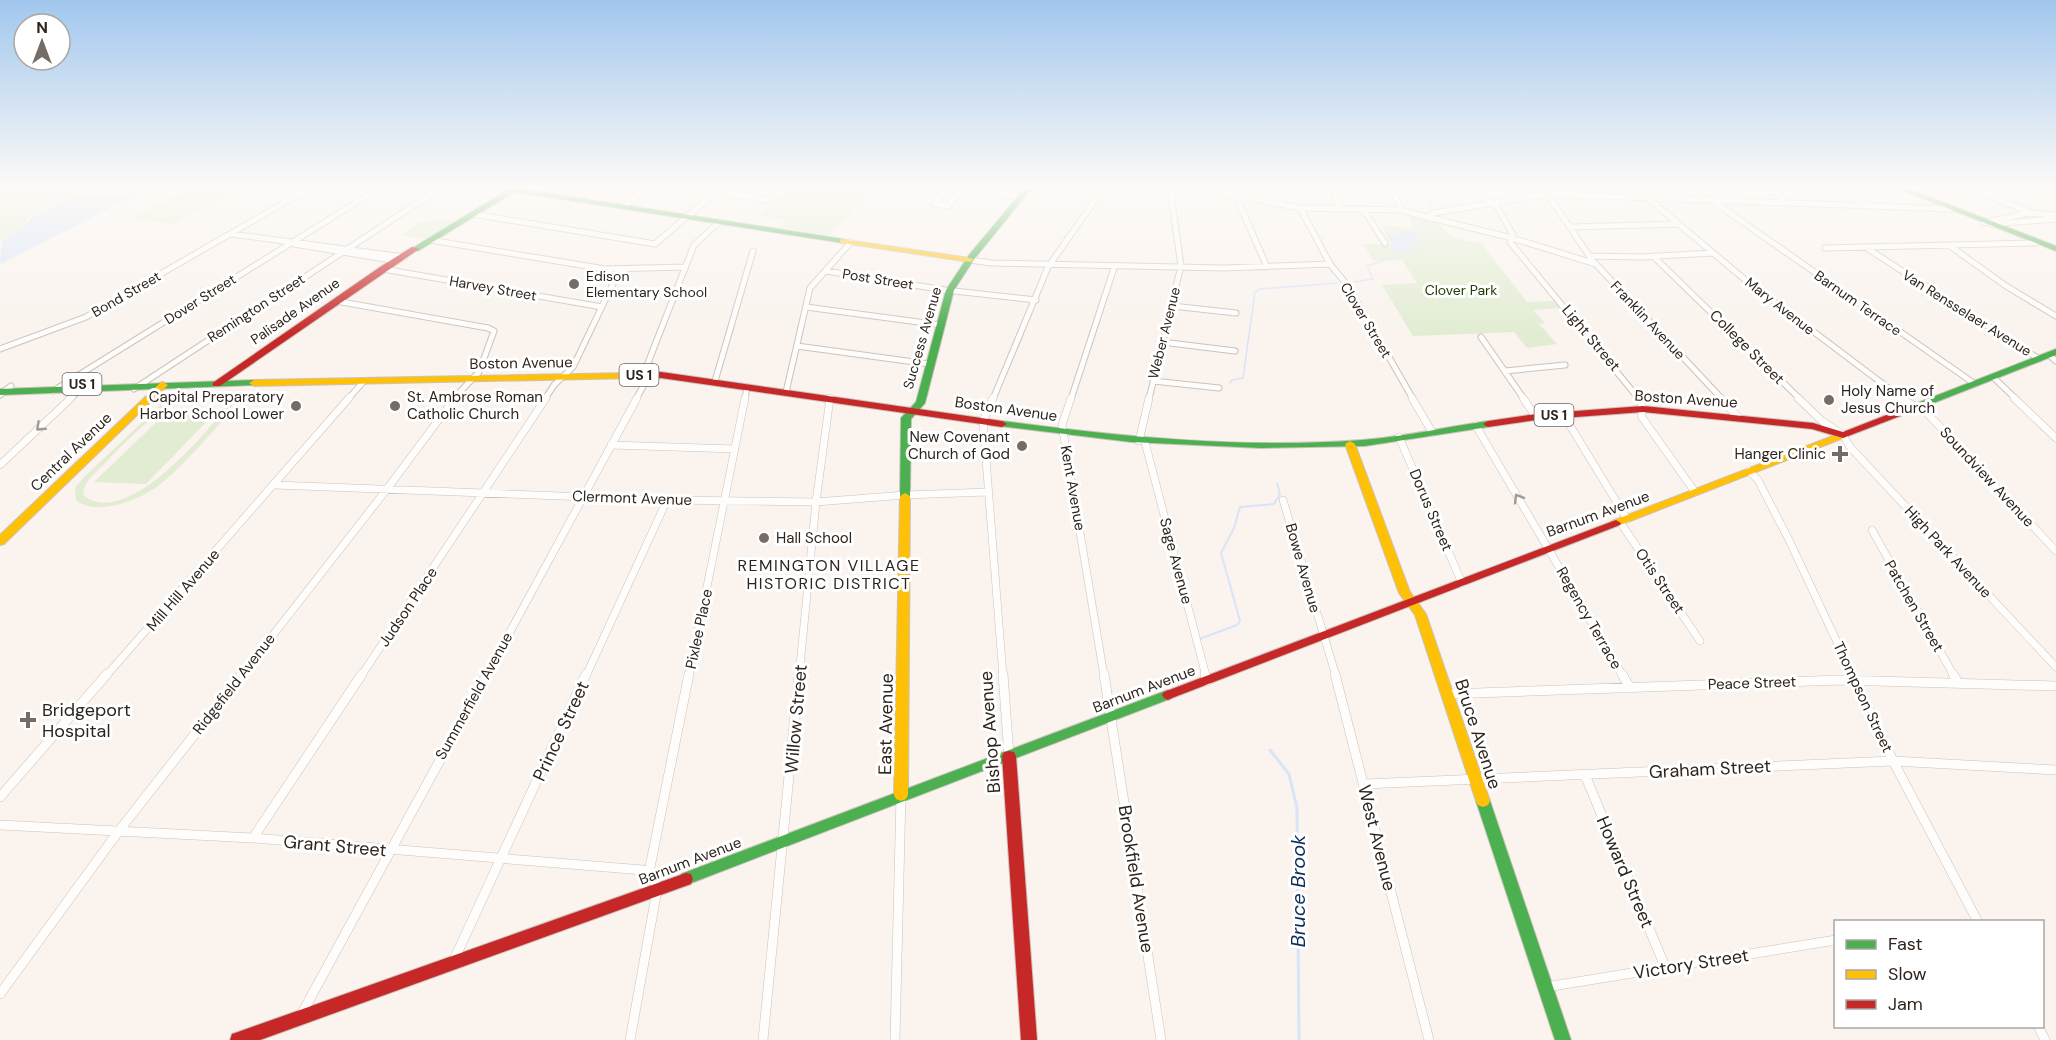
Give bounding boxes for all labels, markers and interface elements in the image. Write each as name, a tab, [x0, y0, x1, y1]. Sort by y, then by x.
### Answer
north arrow	[12, 12, 72, 72]
text: N	[36, 17, 48, 38]
street label: Post Street	[841, 265, 915, 293]
street label: Barnum Terrace	[1811, 266, 1905, 340]
street label: Van Rensselaer Avenue	[1899, 266, 2035, 360]
street label: Bond Street	[88, 267, 164, 321]
place label: Edison Elementary School	[586, 267, 707, 301]
street label: Dover Street	[161, 270, 239, 328]
street label: Remington Street	[204, 270, 308, 346]
street label: Harvey Street	[448, 271, 538, 305]
street label: Mary Avenue	[1741, 273, 1819, 339]
street label: Palisade Avenue	[247, 274, 343, 348]
marker: Edison Elementary School	[567, 277, 581, 291]
street label: Franklin Avenue	[1607, 277, 1689, 363]
street label: Clover Street	[1336, 279, 1396, 361]
park label: Clover Park	[1425, 281, 1497, 299]
street label: Success Avenue	[899, 285, 945, 391]
street label: Weber Avenue	[1144, 285, 1184, 381]
street label: Light Street	[1557, 301, 1625, 375]
street label: College Street	[1705, 305, 1789, 389]
street label: Boston Avenue	[469, 352, 573, 374]
road number: US 1	[620, 364, 658, 386]
road number: US 1	[62, 373, 101, 395]
place label: Holy Name of Jesus Church	[1841, 381, 1935, 418]
street label: Boston Avenue	[1634, 385, 1738, 413]
place label: Capital Preparatory Harbor School Lower	[140, 387, 285, 424]
place label: St. Ambrose Roman Catholic Church	[407, 387, 543, 424]
street label: Boston Avenue	[953, 392, 1059, 426]
marker: Holy Name of Jesus Church	[1822, 393, 1836, 407]
marker: Capital Preparatory Harbor School Lower	[289, 399, 303, 413]
marker: St. Ambrose Roman Catholic Church	[388, 399, 402, 413]
road number: US 1	[1534, 404, 1574, 426]
street label: Central Avenue	[26, 408, 116, 496]
one-way arrow	[36, 420, 47, 431]
street label: Soundview Avenue	[1935, 423, 2039, 531]
place label: New Covenant Church of God	[908, 427, 1010, 464]
marker: New Covenant Church of God	[1015, 439, 1029, 453]
street label: Kent Avenue	[1056, 444, 1090, 532]
place label: Hanger Clinic	[1734, 444, 1826, 464]
marker: Hanger Clinic	[1831, 445, 1849, 463]
street label: Dorus Street	[1405, 466, 1457, 554]
street label: Clermont Avenue	[572, 486, 692, 510]
street label: Barnum Avenue	[1544, 486, 1652, 542]
one-way arrow	[1514, 494, 1526, 504]
street label: High Park Avenue	[1900, 502, 1996, 602]
street label: Sage Avenue	[1155, 516, 1197, 606]
street label: Bowe Avenue	[1281, 521, 1325, 615]
place label: Hall School	[776, 528, 852, 548]
marker: Hall School	[757, 531, 771, 545]
street label: Otis Street	[1631, 544, 1689, 618]
street label: Mill Hill Avenue	[142, 545, 224, 635]
district label: REMINGTON VILLAGE HISTORIC DISTRICT	[738, 555, 921, 594]
street label: Patchen Street	[1880, 556, 1948, 656]
street label: Judson Place	[374, 563, 442, 651]
street label: Regency Terrace	[1552, 563, 1626, 673]
street label: Pixlee Place	[681, 587, 717, 671]
street label: Ridgefield Avenue	[188, 629, 280, 739]
street label: Summerfield Avenue	[431, 629, 517, 763]
street label: Thompson Street	[1829, 638, 1898, 756]
street label: Barnum Avenue	[1090, 660, 1198, 718]
street label: Willow Street	[779, 663, 813, 775]
street label: Bishop Avenue	[974, 670, 1006, 794]
street label: Peace Street	[1707, 671, 1797, 695]
street label: East Avenue	[873, 673, 899, 775]
street label: Bruce Avenue	[1449, 676, 1507, 792]
street label: Prince Street	[527, 677, 595, 785]
place label: Bridgeport Hospital	[42, 698, 131, 743]
marker: Bridgeport Hospital	[19, 711, 37, 729]
street label: Graham Street	[1648, 754, 1772, 784]
street label: West Avenue	[1352, 783, 1402, 893]
street label: Brookfield Avenue	[1112, 803, 1160, 955]
street label: Howard Street	[1591, 812, 1659, 932]
street label: Grant Street	[283, 830, 387, 862]
street label: Barnum Avenue	[636, 832, 744, 890]
water label: Bruce Brook	[1285, 834, 1311, 947]
legend	[1834, 920, 2044, 1028]
text: Fast	[1888, 932, 1923, 956]
street label: Victory Street	[1632, 943, 1750, 985]
text: Slow	[1888, 962, 1927, 986]
text: Jam	[1888, 992, 1923, 1016]

